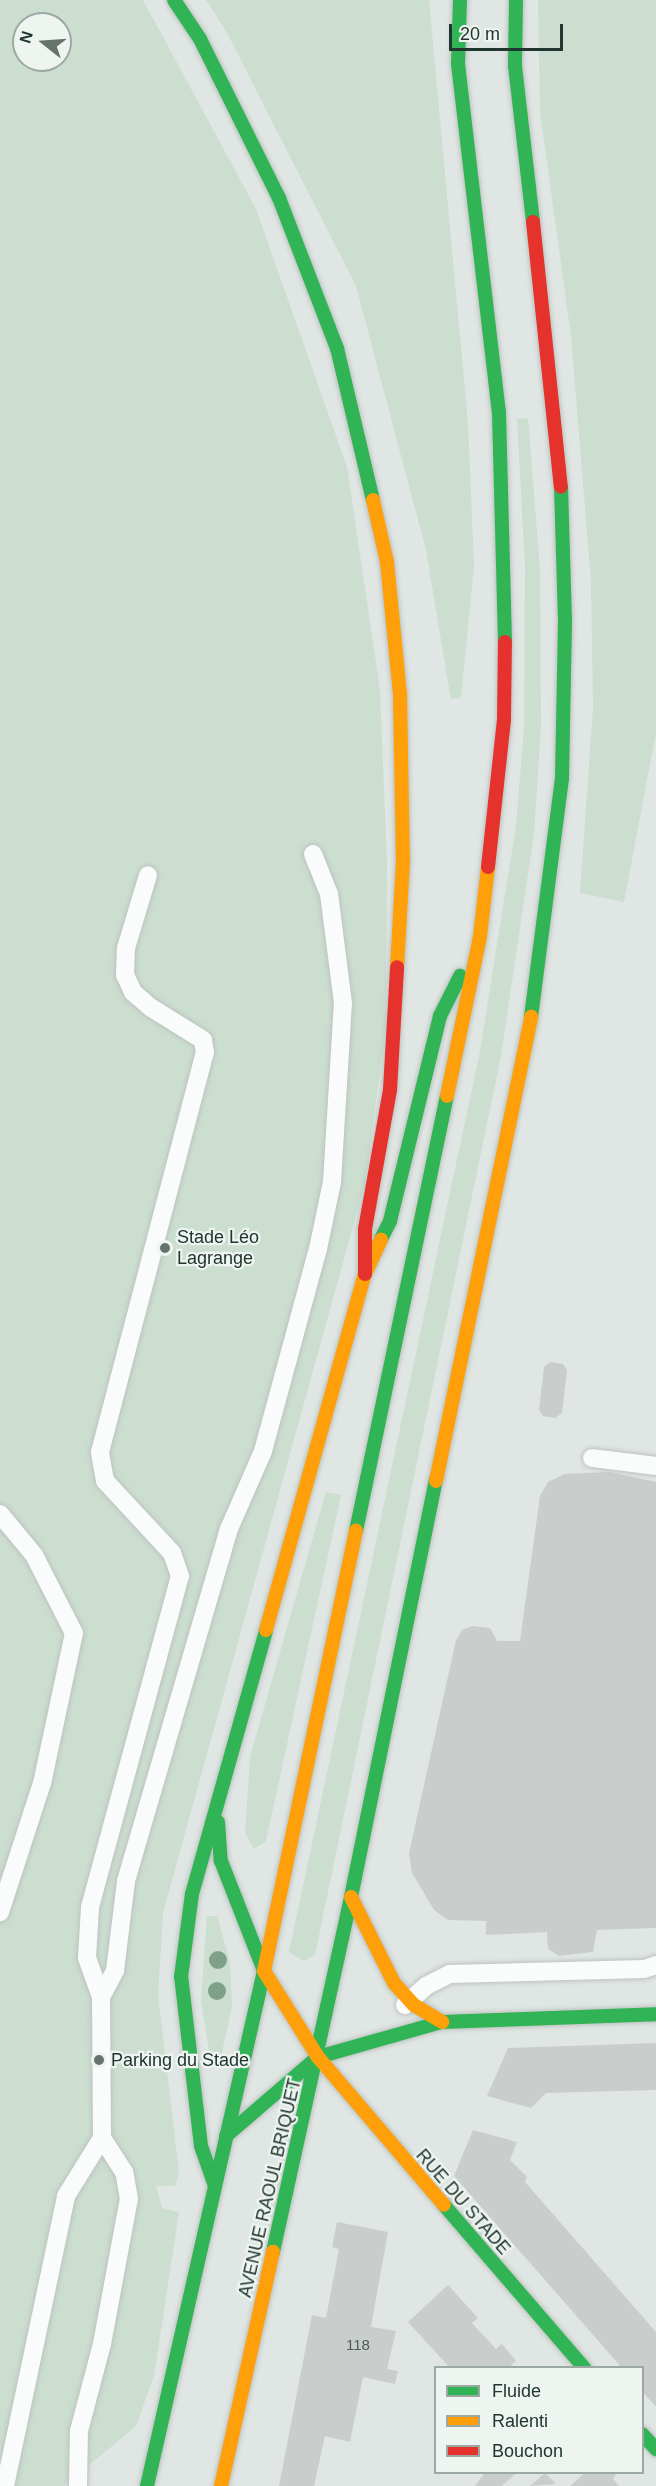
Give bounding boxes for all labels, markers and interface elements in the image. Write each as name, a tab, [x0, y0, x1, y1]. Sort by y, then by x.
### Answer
north arrow	[12, 12, 72, 72]
scale bar	[452, 12, 566, 50]
text: 20 m	[460, 24, 500, 44]
text: N	[16, 29, 36, 45]
place label: Stade Léo Lagrange	[177, 1227, 259, 1270]
marker: Stade Léo Lagrange	[158, 1241, 172, 1255]
place label: Parking du Stade	[111, 2049, 249, 2071]
marker: Parking du Stade	[92, 2053, 106, 2067]
street label: AVENUE RAOUL BRIQUET	[234, 2076, 306, 2300]
street label: RUE DU STADE	[411, 2145, 515, 2259]
house number: 118	[346, 2336, 370, 2354]
legend	[434, 2366, 644, 2474]
text: Fluide	[492, 2381, 541, 2401]
text: Ralenti	[492, 2411, 548, 2431]
text: Bouchon	[492, 2441, 563, 2461]

